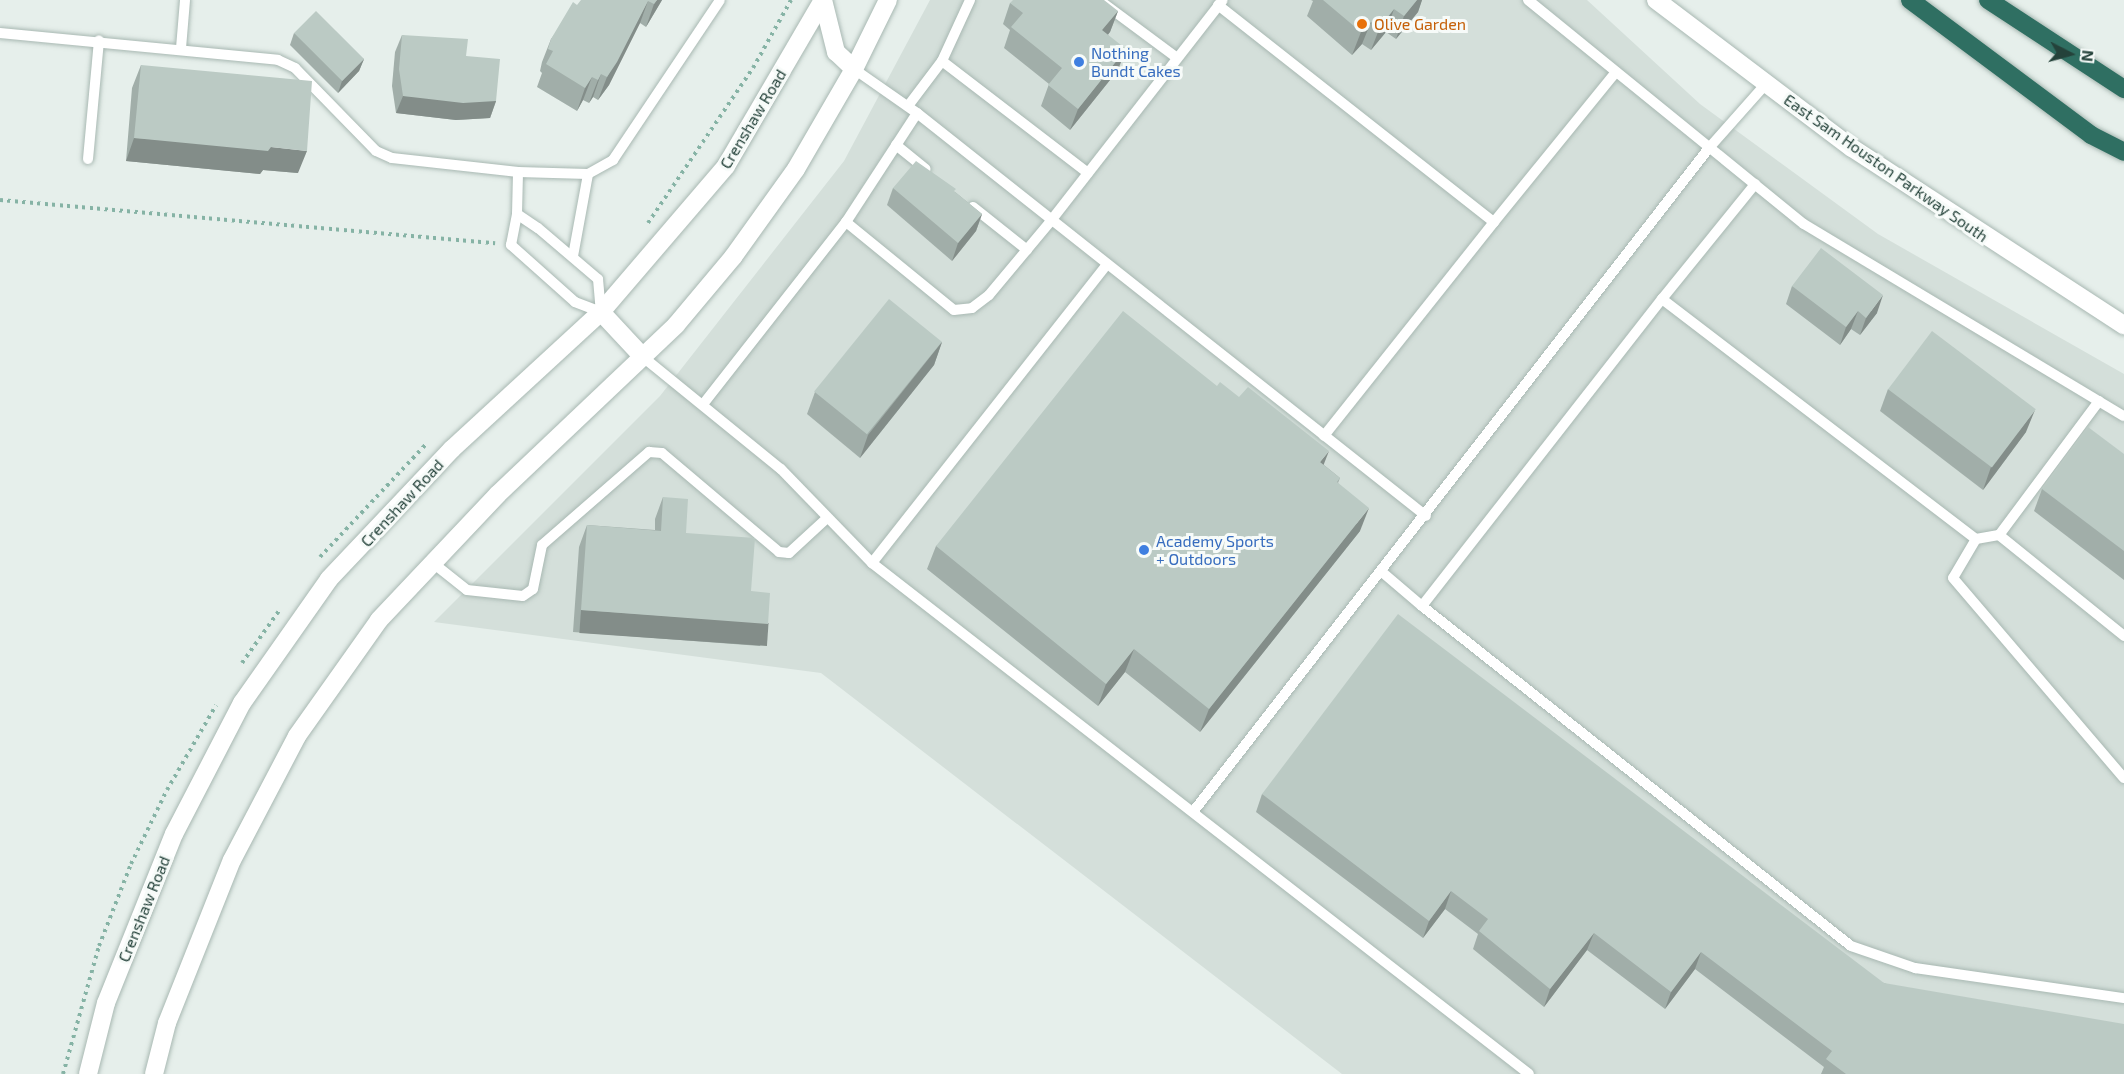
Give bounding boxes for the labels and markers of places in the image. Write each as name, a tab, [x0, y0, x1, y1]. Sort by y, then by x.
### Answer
place label: Olive Garden	[1374, 14, 1466, 34]
marker: Olive Garden	[1355, 17, 1369, 31]
place label: Nothing Bundt Cakes	[1091, 43, 1181, 81]
marker: Nothing Bundt Cakes	[1072, 55, 1086, 69]
place label: Academy Sports + Outdoors	[1156, 531, 1274, 569]
marker: Academy Sports + Outdoors	[1137, 543, 1151, 557]

